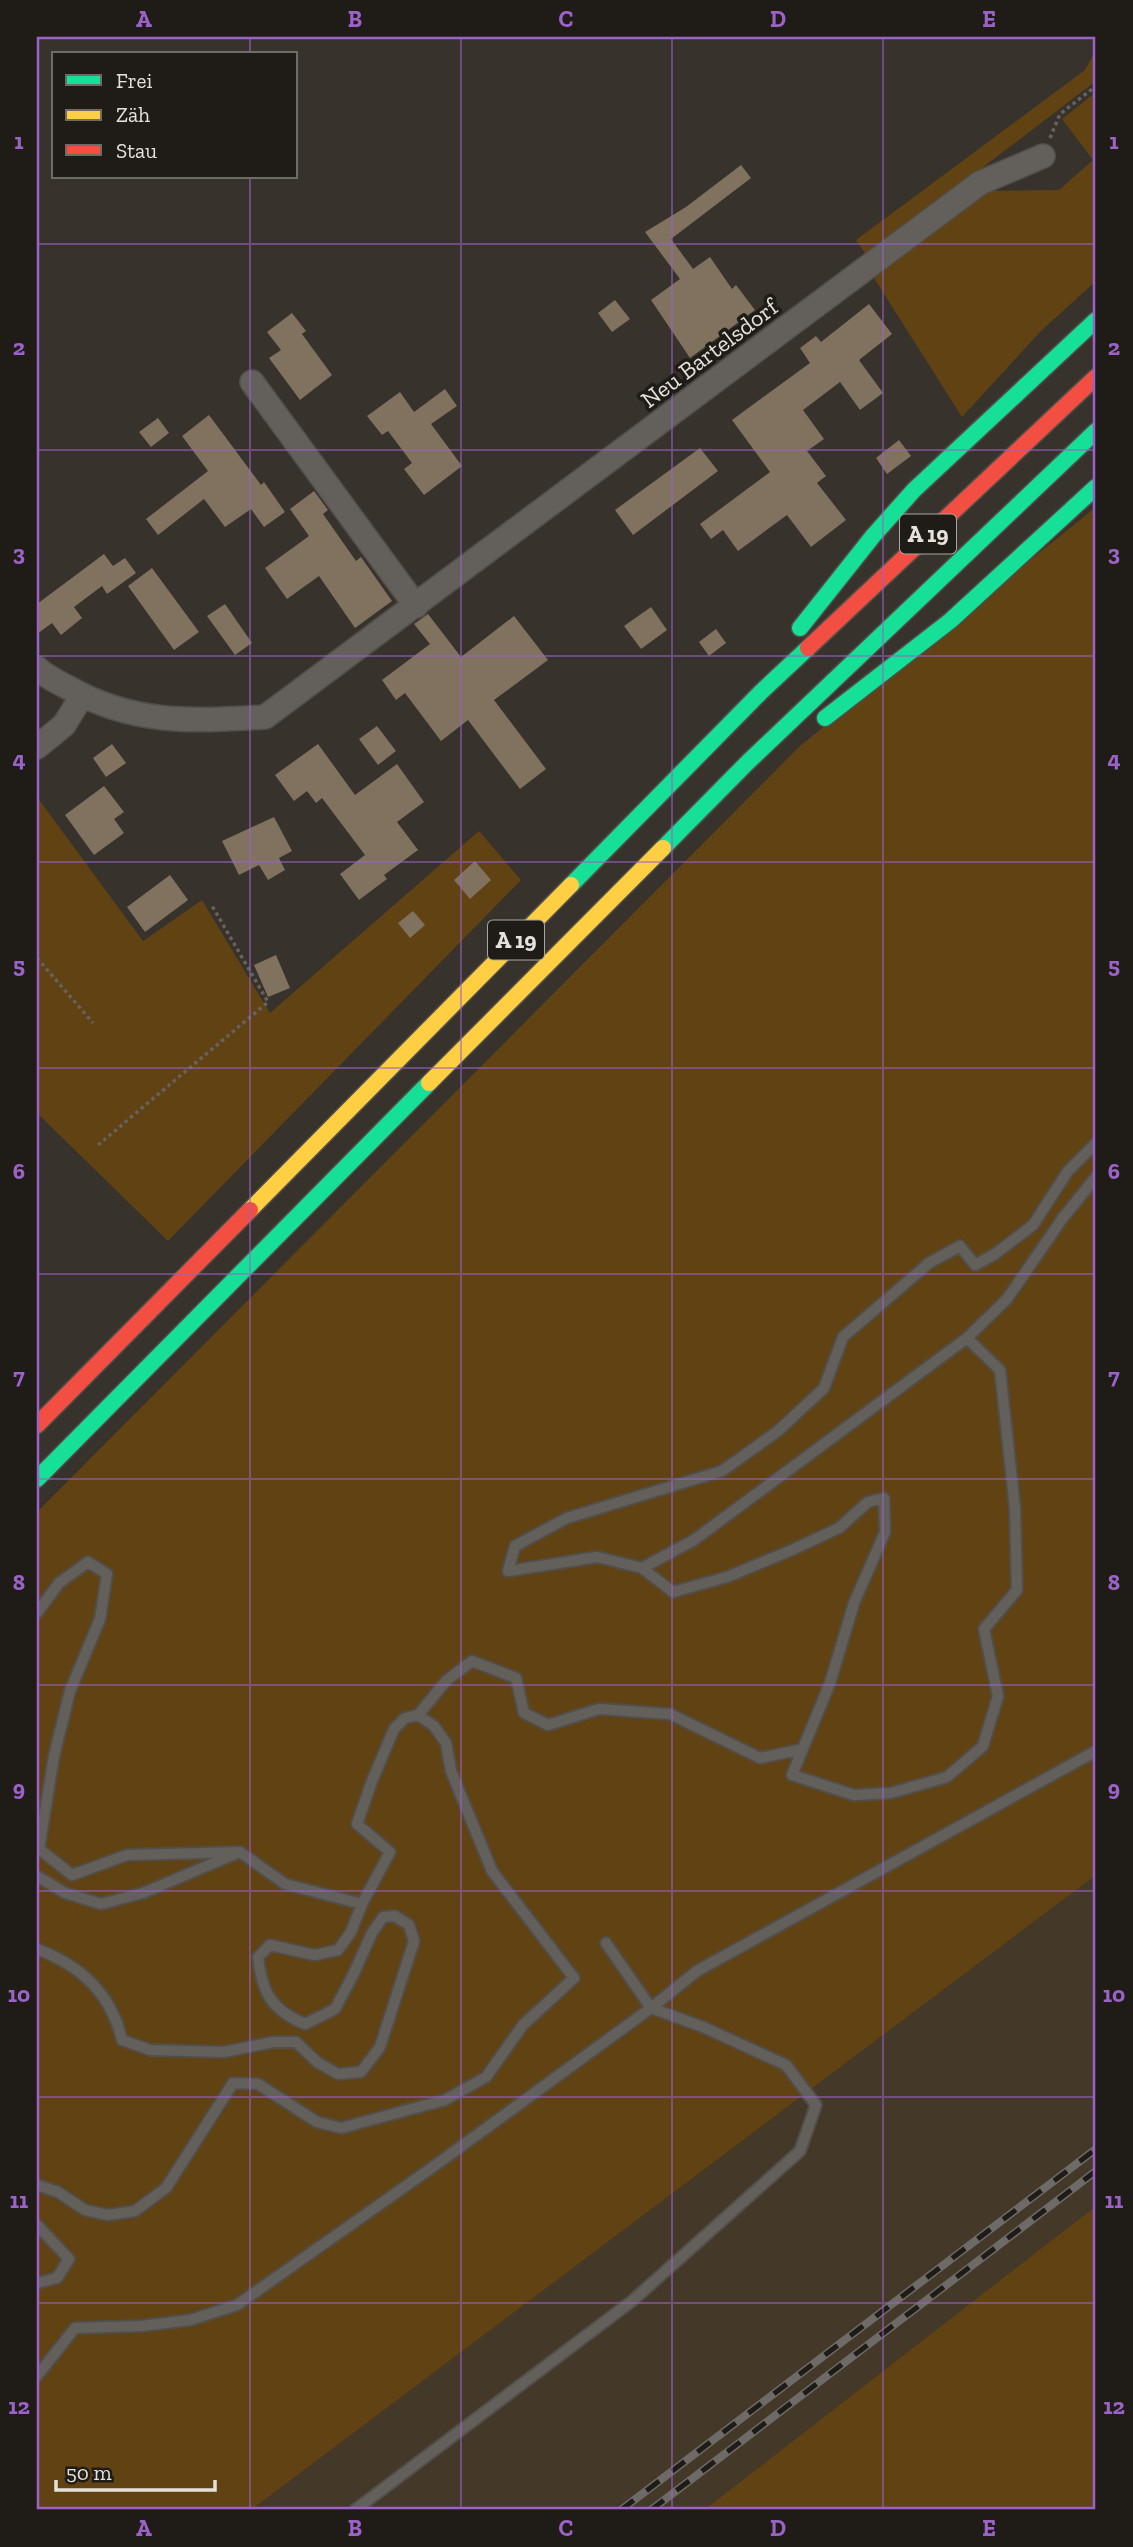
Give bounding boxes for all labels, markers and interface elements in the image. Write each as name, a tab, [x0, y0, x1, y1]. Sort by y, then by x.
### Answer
text: A	[136, 5, 152, 33]
text: B	[348, 5, 362, 33]
text: C	[559, 5, 573, 33]
text: D	[770, 5, 786, 33]
text: E	[982, 5, 996, 33]
legend	[52, 52, 298, 178]
text: Frei	[116, 68, 152, 93]
text: Zäh	[116, 102, 150, 127]
text: 1	[14, 127, 24, 155]
text: 1	[1109, 127, 1119, 155]
text: Stau	[116, 138, 157, 163]
street label: Neu Bartelsdorf	[635, 291, 785, 414]
text: 2	[13, 333, 25, 361]
text: 2	[1108, 333, 1120, 361]
road number: A 19	[900, 514, 956, 554]
text: 3	[13, 539, 25, 567]
text: 3	[1108, 539, 1120, 567]
text: 4	[12, 745, 26, 773]
text: 4	[1107, 745, 1121, 773]
road number: A 19	[488, 920, 544, 959]
text: 5	[13, 951, 25, 979]
text: 5	[1108, 951, 1120, 979]
text: 6	[13, 1157, 25, 1185]
text: 6	[1108, 1157, 1120, 1185]
text: 7	[13, 1362, 25, 1390]
text: 7	[1108, 1362, 1120, 1390]
text: 8	[13, 1568, 25, 1596]
text: 8	[1108, 1568, 1120, 1596]
text: 9	[13, 1774, 25, 1802]
text: 9	[1108, 1774, 1120, 1802]
text: 10	[8, 1980, 30, 2008]
text: 10	[1103, 1980, 1125, 2008]
text: 11	[10, 2186, 28, 2214]
text: 11	[1105, 2186, 1123, 2214]
text: 12	[8, 2392, 30, 2420]
text: 12	[1103, 2392, 1125, 2420]
scale bar	[56, 2449, 215, 2493]
text: 50 m	[66, 2460, 112, 2485]
text: A	[136, 2514, 152, 2542]
text: B	[348, 2514, 362, 2542]
text: C	[559, 2514, 573, 2542]
text: D	[770, 2514, 786, 2542]
text: E	[982, 2514, 996, 2542]

